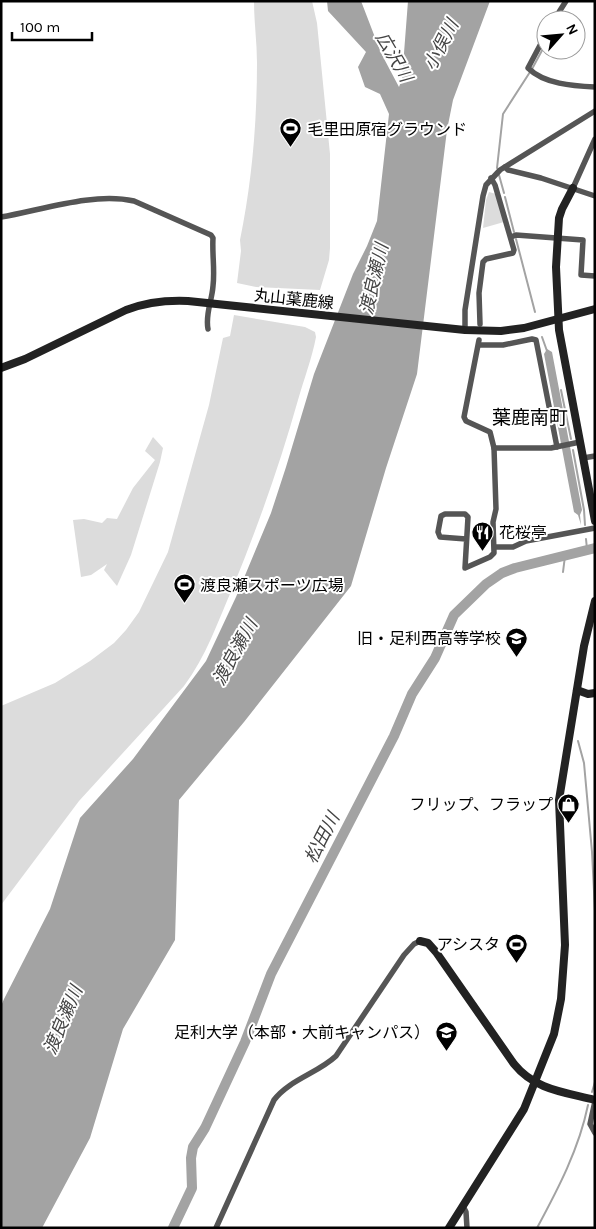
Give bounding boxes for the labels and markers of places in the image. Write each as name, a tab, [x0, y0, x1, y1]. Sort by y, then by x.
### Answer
sports icon: 毛里田原宿グラウンド	[279, 117, 303, 148]
place label: 毛里田原宿グラウンド	[307, 120, 467, 139]
restaurant icon: 花桜亭	[471, 520, 495, 551]
place label: 花桜亭	[499, 523, 547, 542]
sports icon: 渡良瀬スポーツ広場	[172, 573, 196, 604]
place label: 渡良瀬スポーツ広場	[200, 576, 344, 595]
school or university icon: 旧・足利西高等学校	[505, 626, 529, 657]
place label: 旧・足利西高等学校	[357, 629, 501, 648]
shop icon: フリップ、フラップ	[557, 792, 581, 823]
place label: フリップ、フラップ	[409, 795, 553, 814]
sports icon: アシスタ	[504, 932, 528, 963]
place label: アシスタ	[437, 935, 500, 954]
school or university icon: 足利大学（本部・大前キャンパス）	[434, 1020, 458, 1051]
place label: 足利大学（本部・大前キャンパス）	[174, 1023, 430, 1042]

